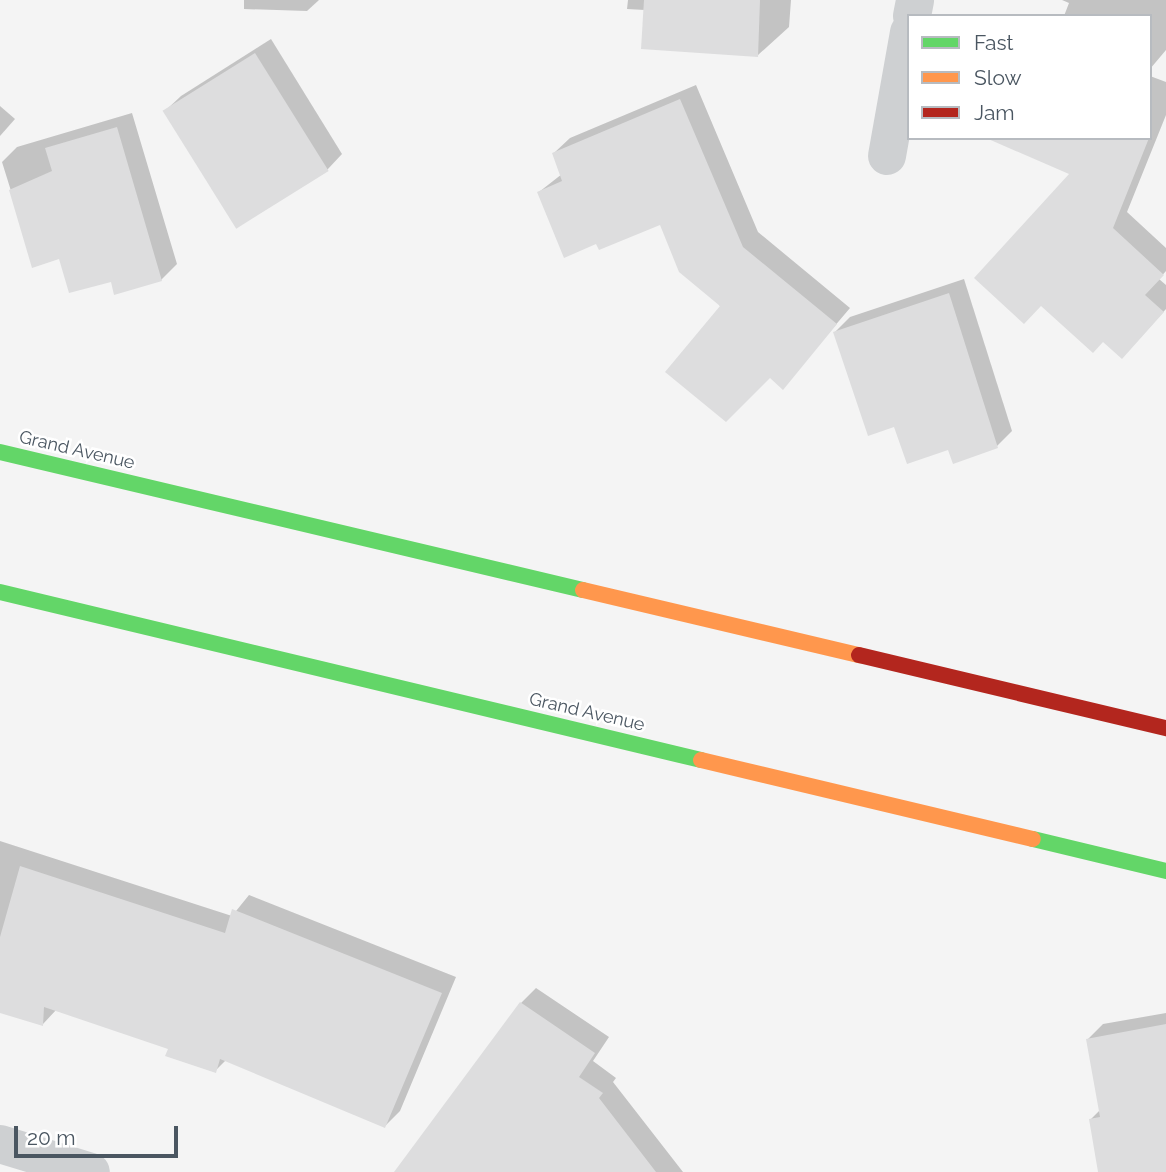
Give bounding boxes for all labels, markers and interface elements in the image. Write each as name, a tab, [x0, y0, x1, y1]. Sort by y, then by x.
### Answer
legend	[907, 14, 1152, 140]
text: Fast	[974, 30, 1014, 55]
text: Slow	[974, 65, 1022, 90]
text: Jam	[974, 100, 1015, 125]
street label: Grand Avenue	[17, 426, 137, 474]
street label: Grand Avenue	[527, 688, 647, 736]
scale bar	[18, 1112, 182, 1156]
text: 20 m	[27, 1125, 75, 1150]

